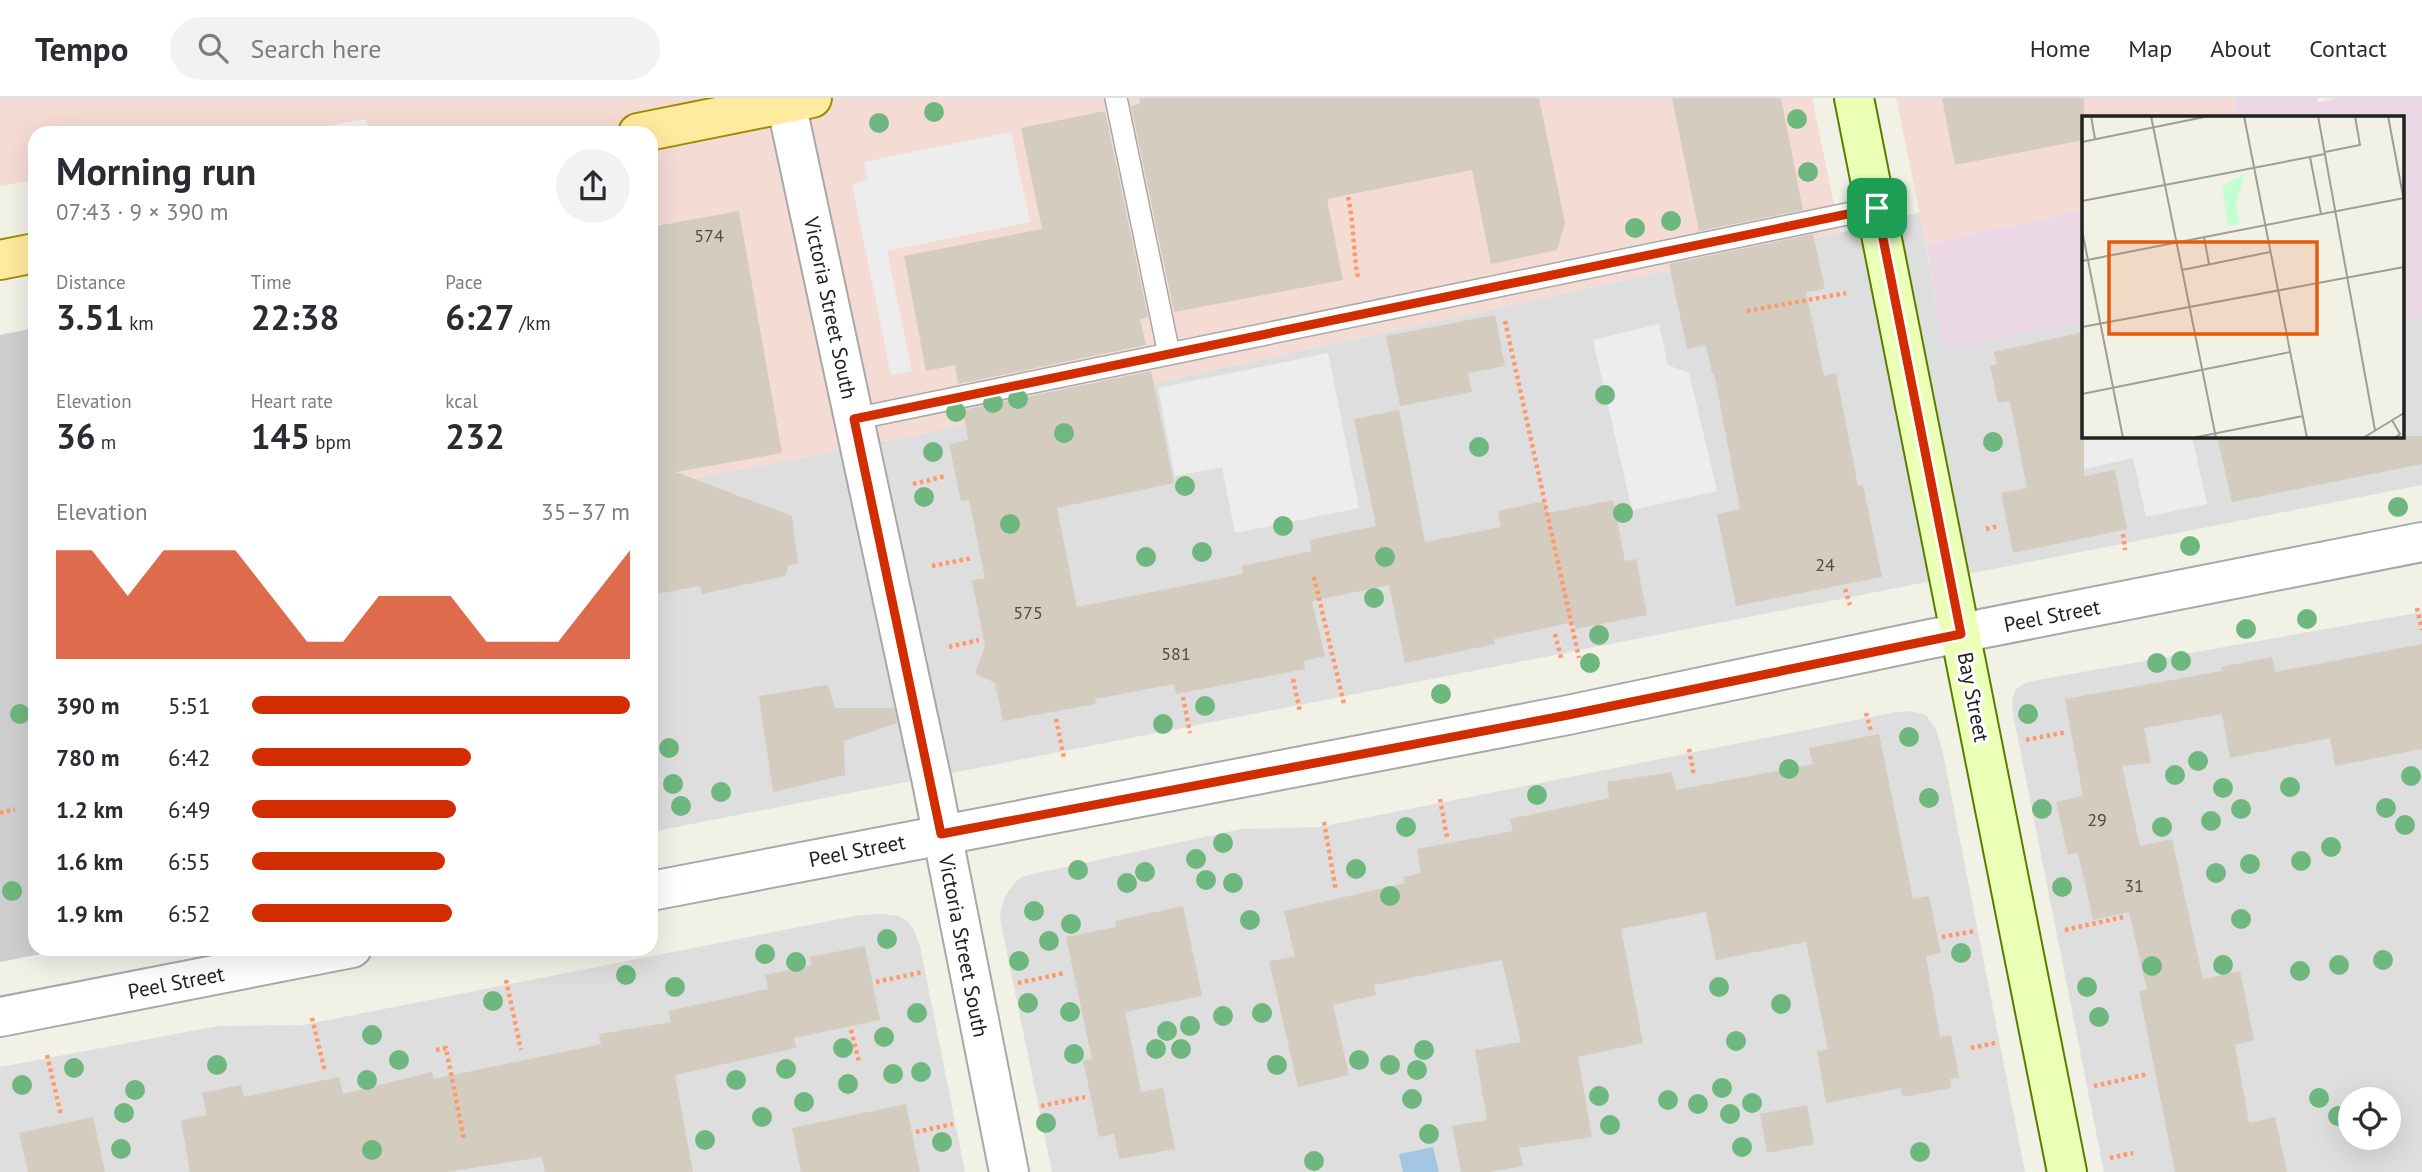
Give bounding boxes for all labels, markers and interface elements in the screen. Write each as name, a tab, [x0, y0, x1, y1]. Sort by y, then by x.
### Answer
search box	[170, 17, 660, 80]
text: Tempo	[35, 27, 128, 70]
icon: search	[194, 29, 232, 67]
text: Search here	[250, 32, 382, 65]
text: Home	[2030, 33, 2090, 64]
text: Map	[2128, 33, 2172, 64]
text: About	[2210, 33, 2271, 64]
text: Contact	[2309, 33, 2387, 64]
inset map	[2082, 116, 2404, 438]
text: Morning run	[56, 146, 256, 195]
button: share	[556, 149, 630, 223]
pin	[1847, 178, 1907, 238]
icon: arrive	[1858, 189, 1896, 227]
text: 07:43 · 9 × 390 m	[56, 197, 228, 226]
street label: Victoria Street South	[798, 213, 863, 401]
house number: 574	[694, 224, 724, 247]
text: Distance	[56, 270, 126, 294]
text: Time	[251, 270, 291, 294]
text: Pace	[445, 270, 483, 294]
text: 3.51	[56, 294, 124, 340]
text: 22:38	[251, 294, 339, 340]
text: 6:27	[445, 294, 514, 340]
text: km	[124, 311, 154, 335]
text: /km	[514, 311, 551, 335]
text: Elevation	[56, 389, 132, 413]
text: Heart rate	[251, 389, 333, 413]
text: kcal	[445, 389, 478, 413]
text: 36	[56, 413, 96, 459]
text: 145	[251, 413, 310, 459]
text: 232	[445, 413, 505, 459]
text: m	[96, 430, 116, 454]
text: bpm	[310, 430, 351, 454]
text: Elevation	[56, 497, 148, 526]
text: 35–37 m	[541, 497, 630, 526]
house number: 24	[1815, 553, 1835, 576]
street label: Peel Street	[2001, 593, 2102, 638]
house number: 575	[1013, 601, 1043, 624]
house number: 581	[1161, 642, 1191, 665]
street label: Bay Street	[1952, 650, 1995, 744]
text: 390 m	[56, 691, 119, 720]
text: 5:51	[168, 691, 211, 720]
text: 780 m	[56, 743, 119, 772]
text: 6:42	[168, 743, 211, 772]
text: 1.2 km	[56, 795, 123, 824]
text: 6:49	[168, 795, 211, 824]
house number: 29	[2087, 808, 2107, 831]
street label: Peel Street	[806, 828, 907, 873]
text: 1.6 km	[56, 847, 123, 876]
text: 6:55	[168, 847, 211, 876]
street label: Victoria Street South	[932, 851, 994, 1040]
house number: 31	[2124, 874, 2144, 897]
text: 1.9 km	[56, 899, 123, 928]
text: 6:52	[168, 899, 211, 928]
street label: Peel Street	[125, 960, 226, 1005]
map controls	[2338, 1087, 2401, 1150]
button: locate	[2338, 1087, 2401, 1150]

